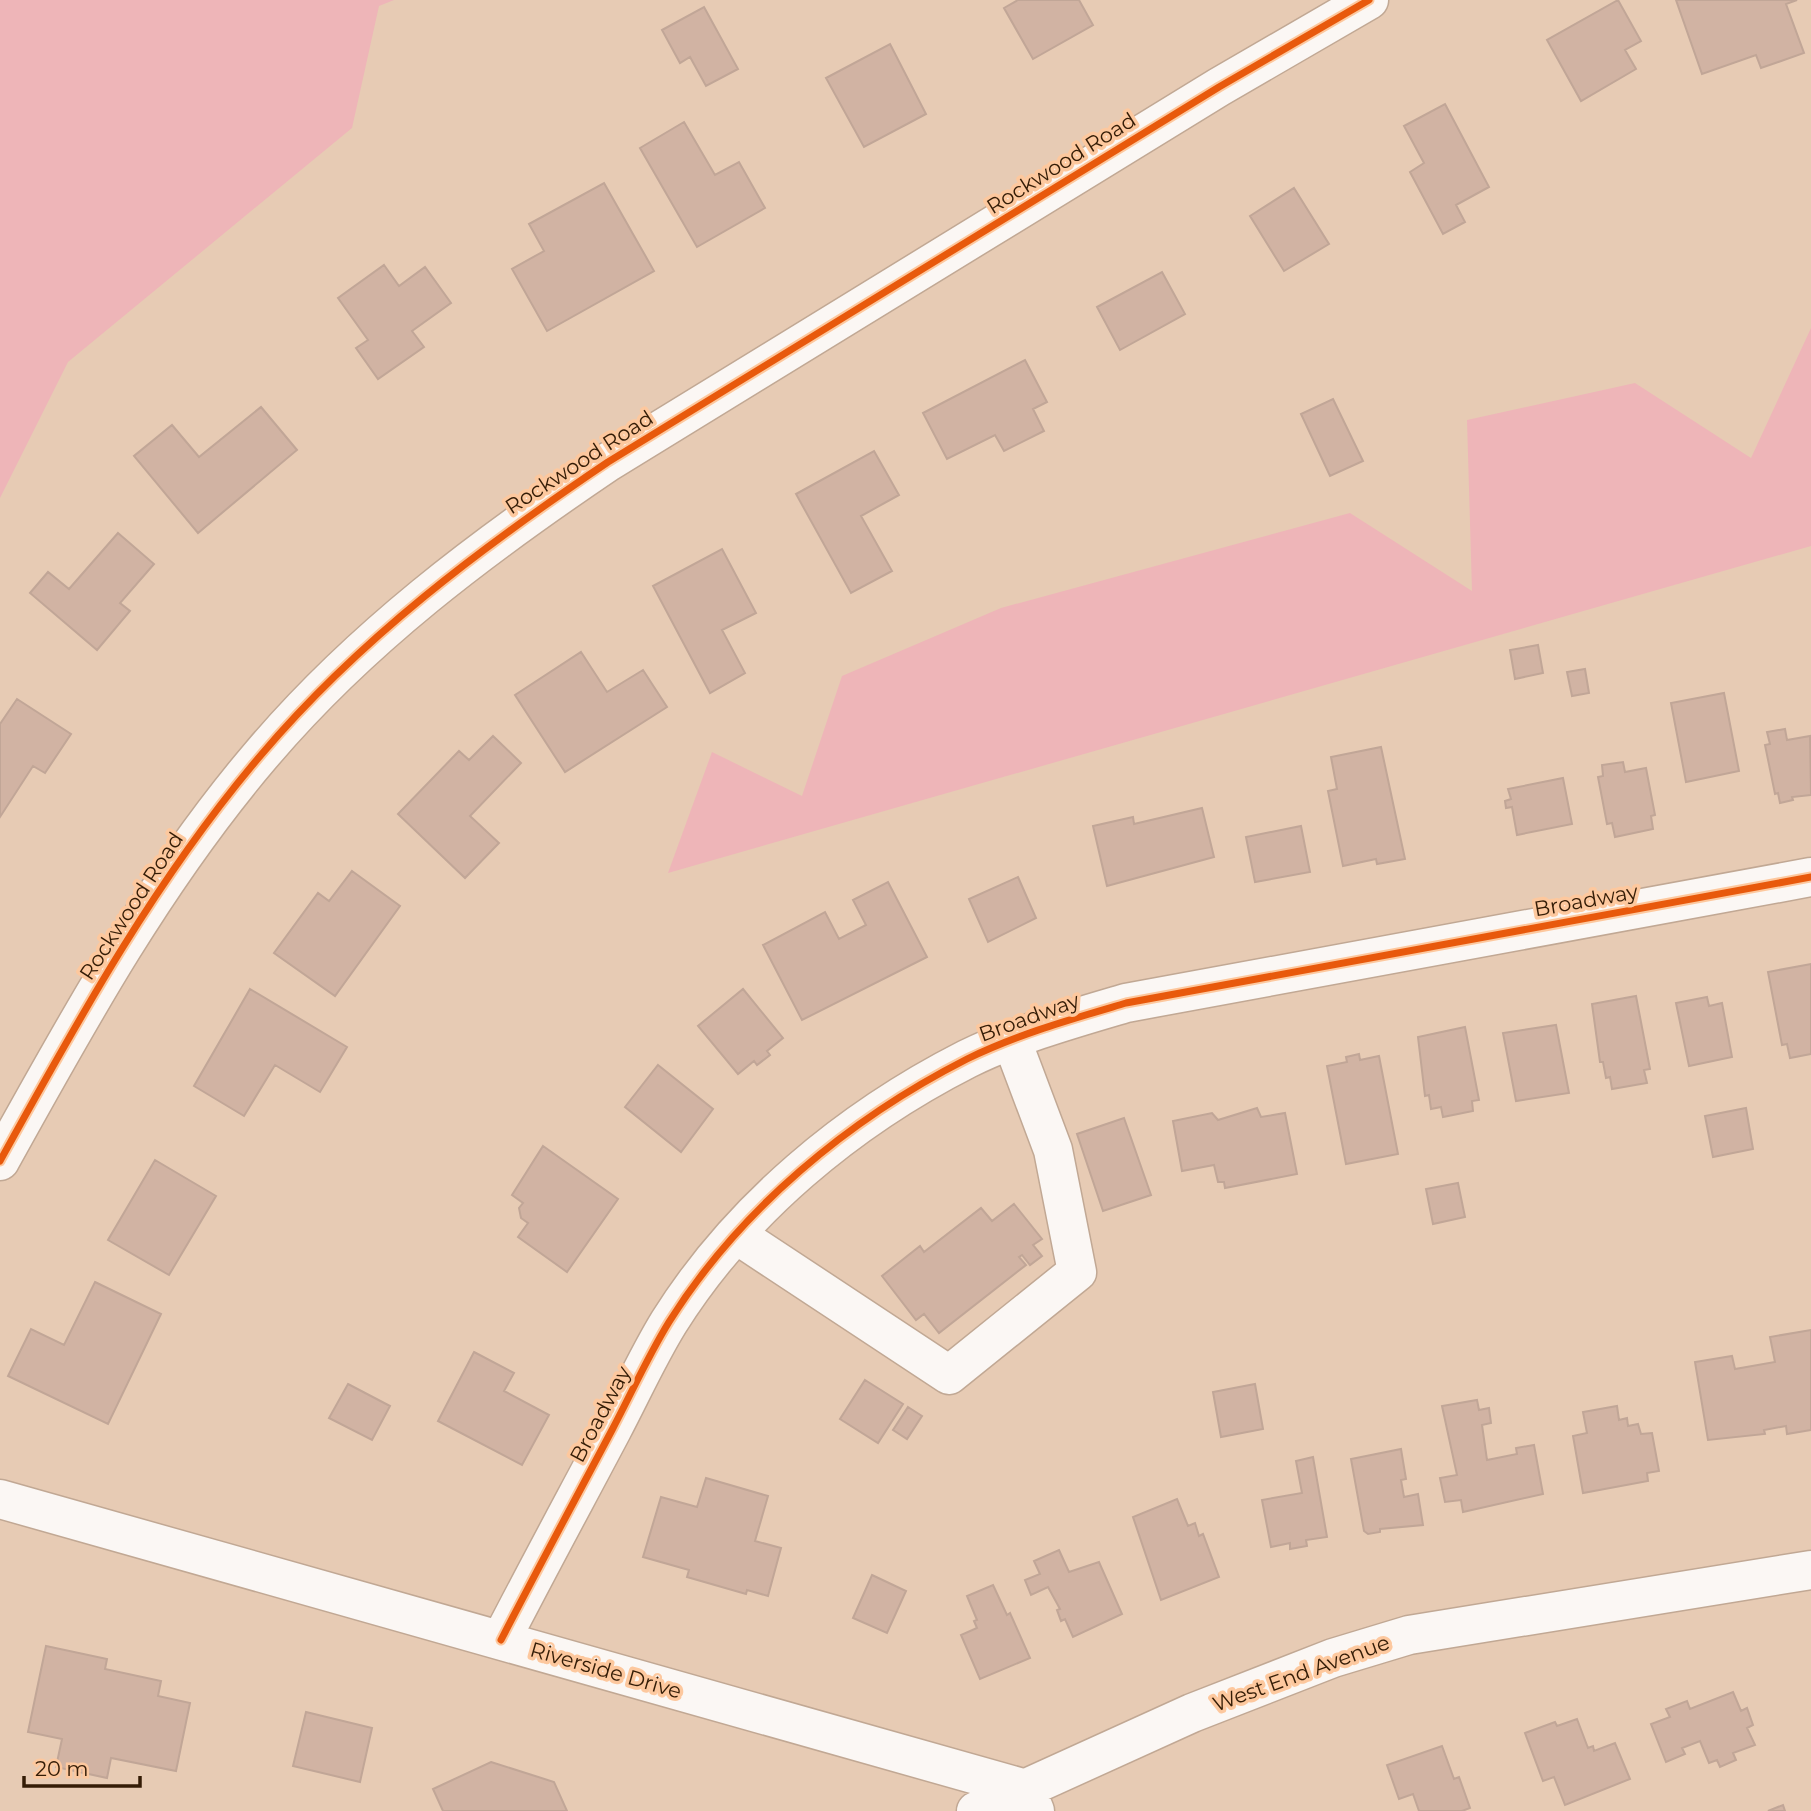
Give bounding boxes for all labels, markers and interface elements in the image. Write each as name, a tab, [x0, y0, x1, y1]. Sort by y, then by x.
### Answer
street label: Rockwood Road	[982, 107, 1140, 219]
street label: Rockwood Road	[500, 405, 658, 519]
street label: Rockwood Road	[74, 827, 188, 985]
street label: Broadway	[1532, 878, 1641, 921]
street label: Broadway	[975, 987, 1083, 1047]
street label: Broadway	[564, 1361, 636, 1466]
street label: West End Avenue	[1209, 1629, 1393, 1717]
street label: Riverside Drive	[527, 1636, 685, 1704]
scale bar	[24, 1744, 140, 1788]
text: 20 m	[35, 1756, 89, 1781]

